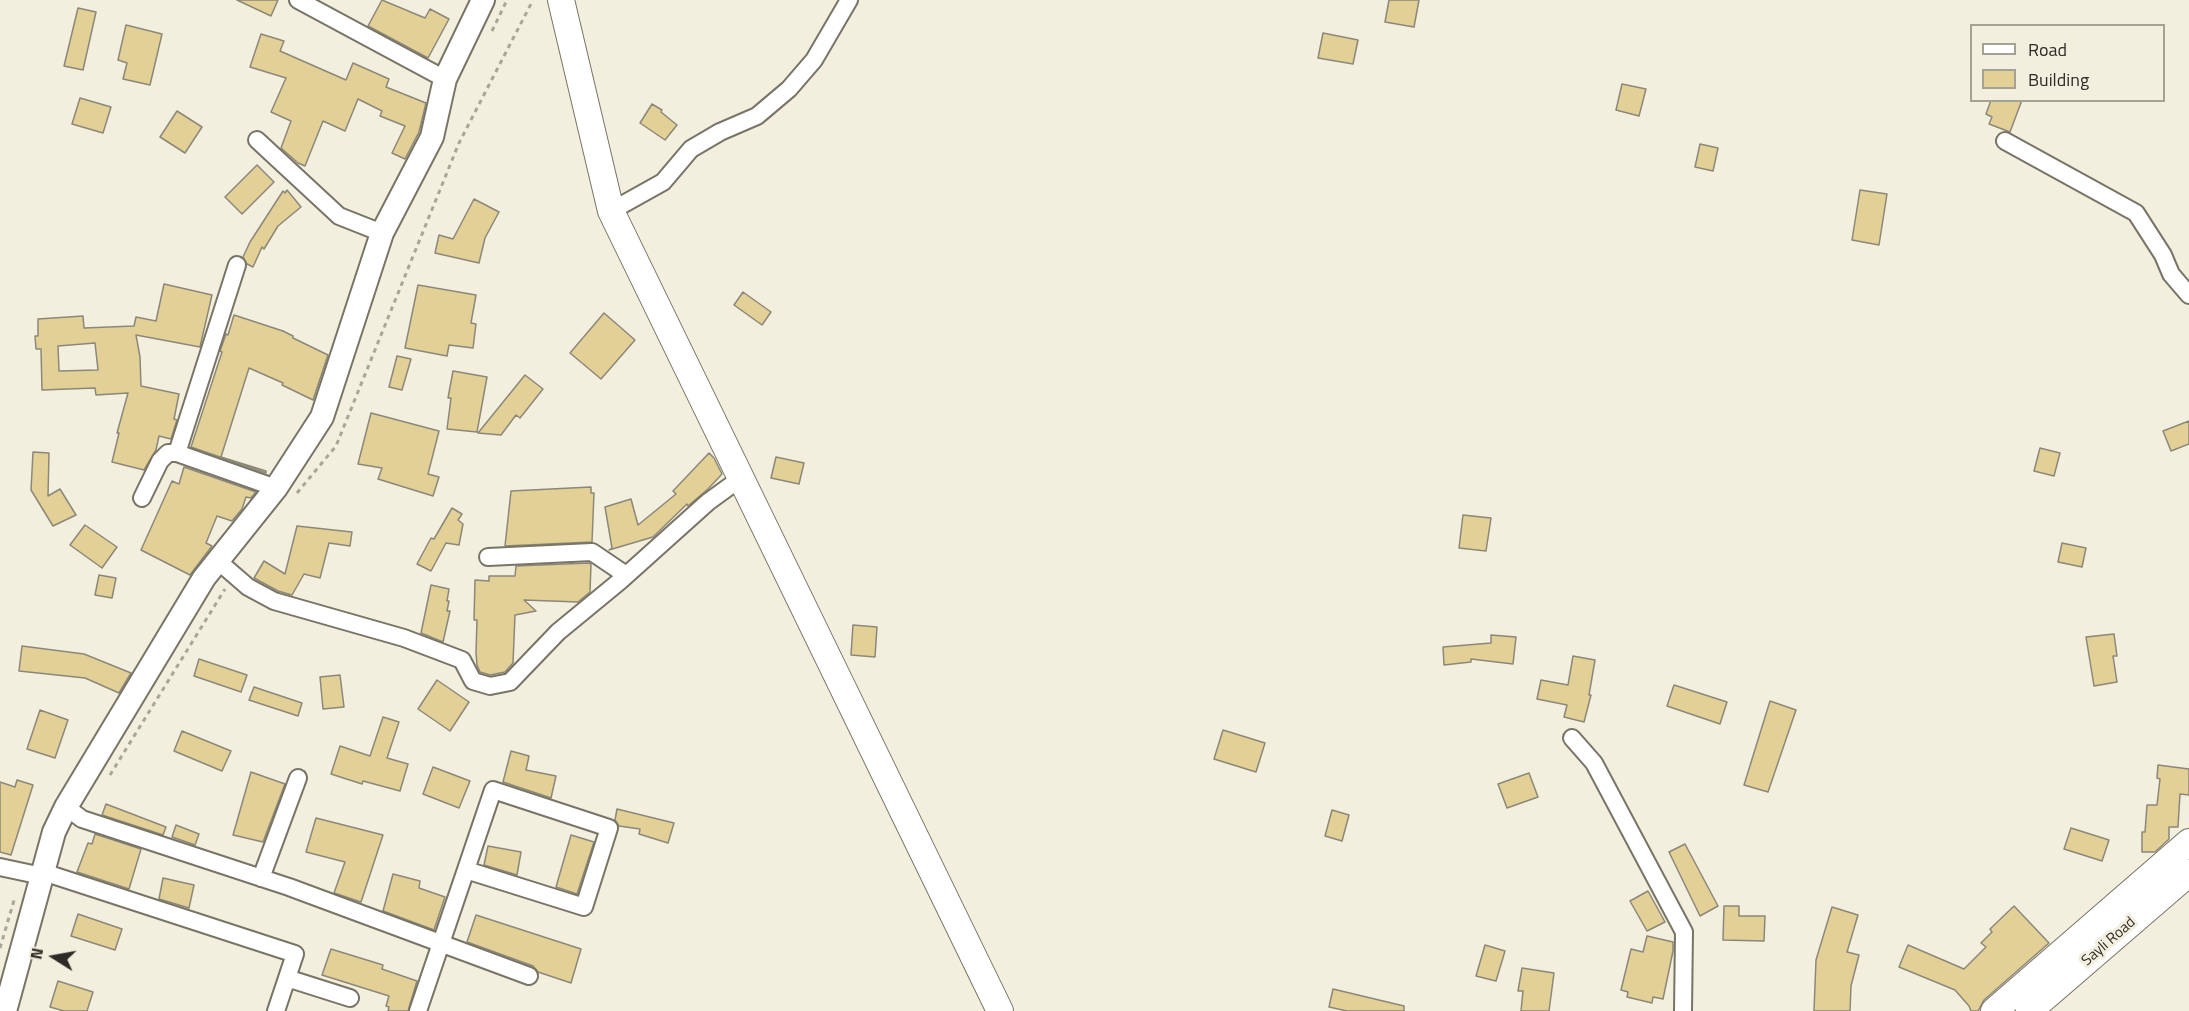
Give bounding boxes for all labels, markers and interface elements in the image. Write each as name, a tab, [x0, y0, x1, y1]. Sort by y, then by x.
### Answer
legend	[1970, 24, 2165, 102]
text: Road	[2028, 36, 2067, 63]
text: Building	[2028, 66, 2089, 93]
street label: Sayli Road	[2078, 914, 2140, 970]
north arrow	[24, 927, 84, 987]
text: N	[23, 946, 49, 961]

